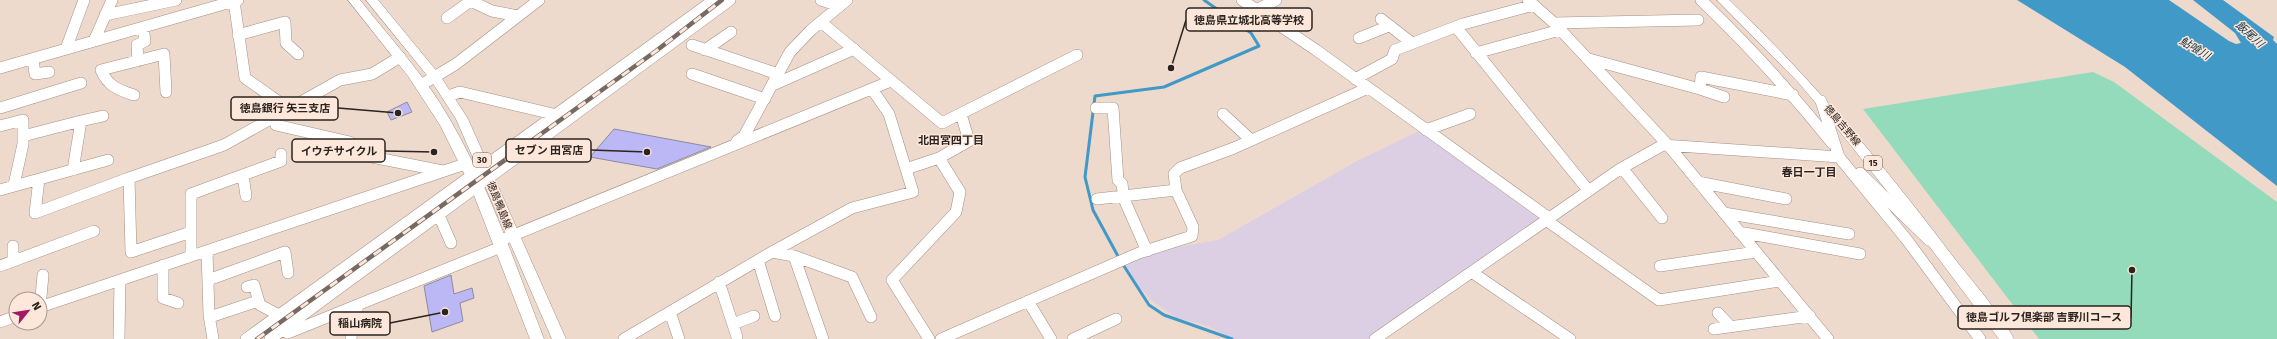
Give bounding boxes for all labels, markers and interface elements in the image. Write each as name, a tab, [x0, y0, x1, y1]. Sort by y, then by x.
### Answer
callout: 徳島県立城北高等学校	[1186, 8, 1312, 31]
text: 徳島県立城北高等学校	[1194, 14, 1304, 27]
water label: 飯尾川	[2233, 19, 2267, 51]
water label: 鮎喰川	[2177, 34, 2213, 63]
callout: 徳島銀行 矢三支店	[231, 97, 338, 120]
text: 徳島銀行 矢三支店	[240, 102, 330, 115]
street label: 徳島吉野線	[1822, 103, 1863, 149]
district label: 北田宮四丁目	[918, 134, 984, 147]
callout: イウチサイクル	[292, 139, 385, 162]
callout: セブン 田宮店	[506, 139, 591, 162]
text: セブン 田宮店	[515, 144, 583, 157]
text: イウチサイクル	[301, 145, 377, 158]
road number: 30	[473, 153, 491, 167]
road number: 15	[1864, 156, 1882, 170]
district label: 春日一丁目	[1782, 166, 1837, 179]
street label: 徳島鴨島線	[484, 180, 514, 231]
north arrow	[8, 291, 48, 331]
text: N	[29, 300, 44, 313]
callout: 徳島ゴルフ倶楽部 吉野川コース	[1958, 306, 2131, 329]
text: 徳島ゴルフ倶楽部 吉野川コース	[1966, 311, 2122, 324]
callout: 稲山病院	[330, 312, 390, 335]
text: 稲山病院	[338, 317, 382, 330]

